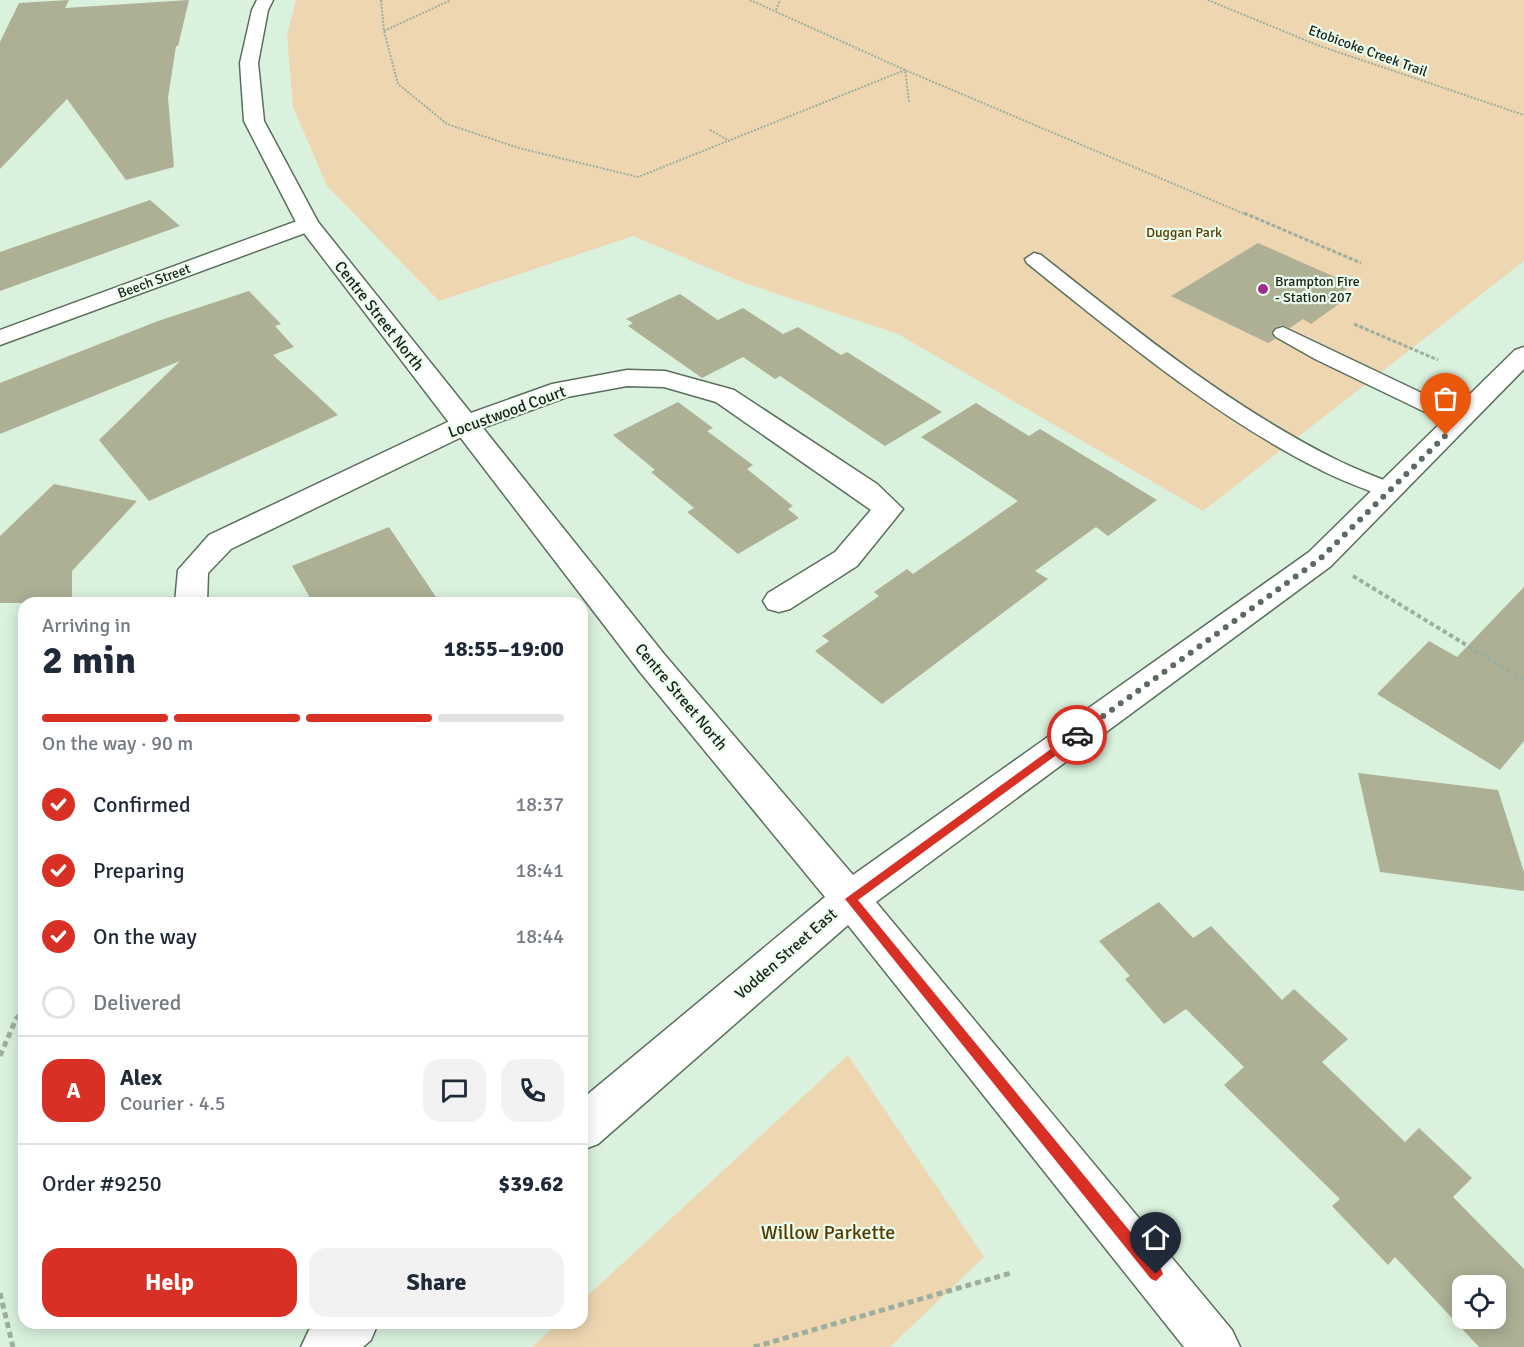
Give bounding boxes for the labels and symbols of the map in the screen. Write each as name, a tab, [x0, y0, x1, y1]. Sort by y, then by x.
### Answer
street label: Etobicoke Creek Trail	[1306, 22, 1430, 80]
park label: Duggan Park	[1146, 224, 1222, 241]
street label: Centre Street North	[330, 257, 428, 375]
street label: Beech Street	[115, 260, 193, 302]
place label: Brampton Fire - Station 207	[1275, 273, 1360, 306]
marker: Brampton Fire - Station 207	[1256, 282, 1270, 296]
pin	[1420, 373, 1471, 435]
street label: Locustwood Court	[445, 381, 569, 443]
street label: Centre Street North	[630, 639, 732, 755]
courier	[1047, 705, 1107, 765]
street label: Vodden Street East	[731, 904, 841, 1004]
pin	[1130, 1212, 1181, 1274]
park label: Willow Parkette	[761, 1220, 895, 1245]

